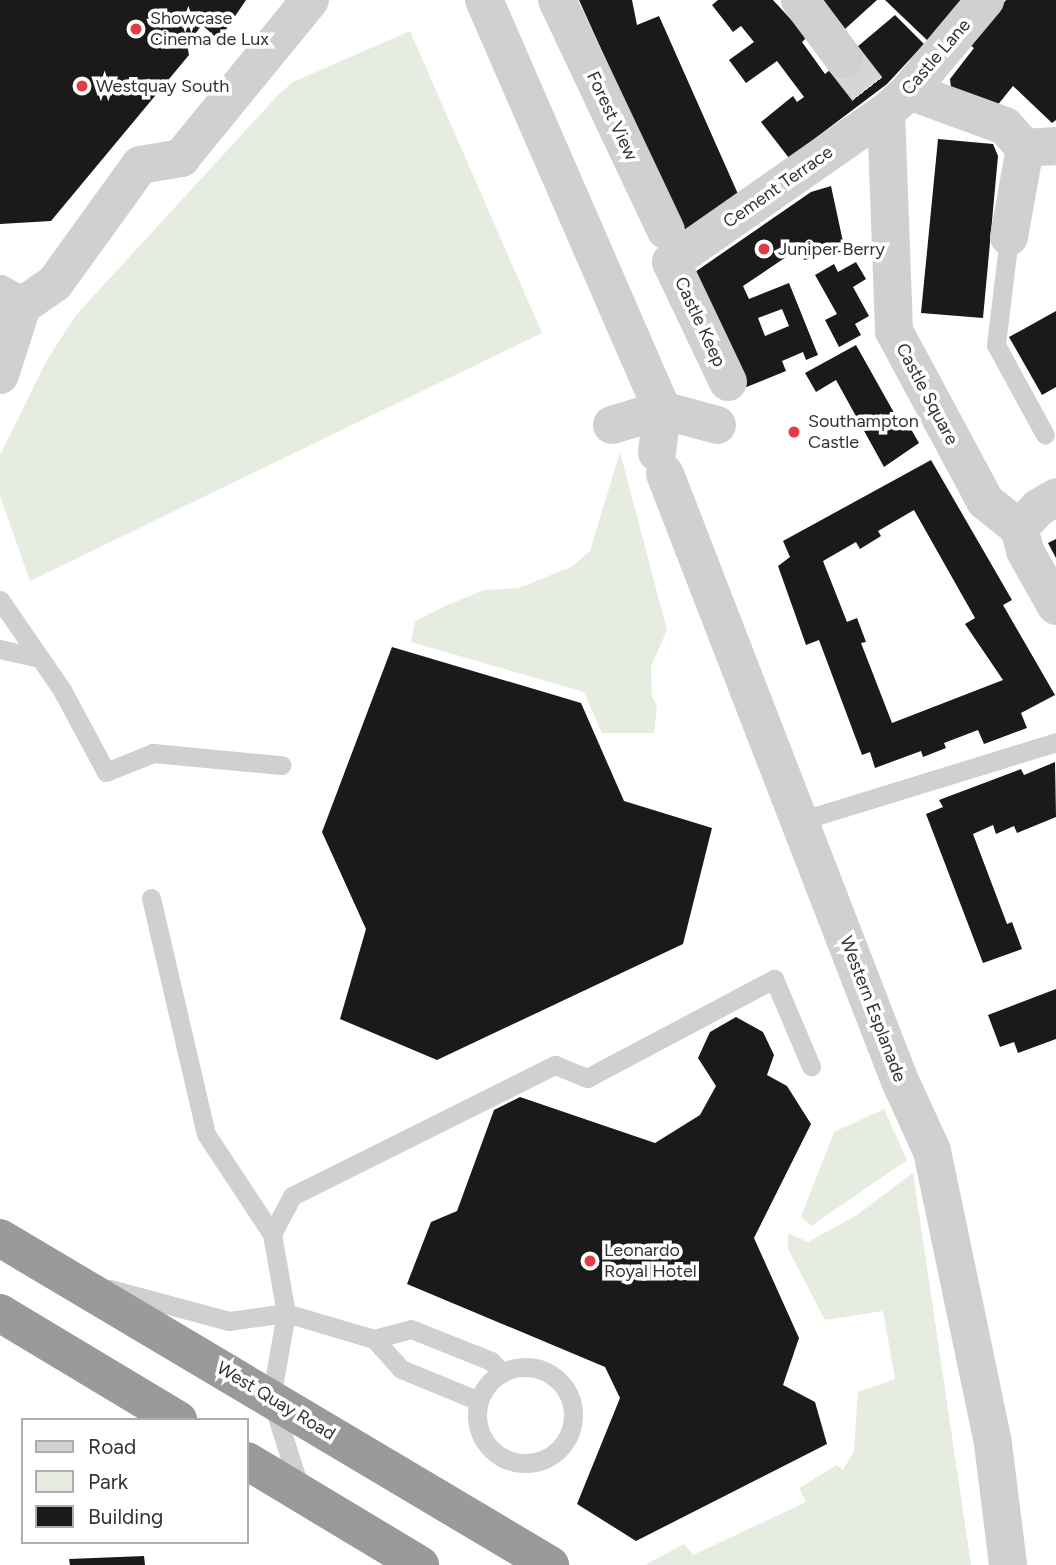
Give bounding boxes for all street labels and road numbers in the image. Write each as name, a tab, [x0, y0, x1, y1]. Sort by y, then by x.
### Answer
street label: Castle Lane	[897, 14, 975, 100]
street label: Forest View	[582, 68, 642, 164]
street label: Cement Terrace	[719, 141, 837, 233]
street label: Castle Keep	[670, 274, 730, 370]
street label: Castle Square	[891, 339, 963, 449]
street label: Western Esplanade	[835, 933, 911, 1085]
street label: West Quay Road	[213, 1357, 339, 1445]

